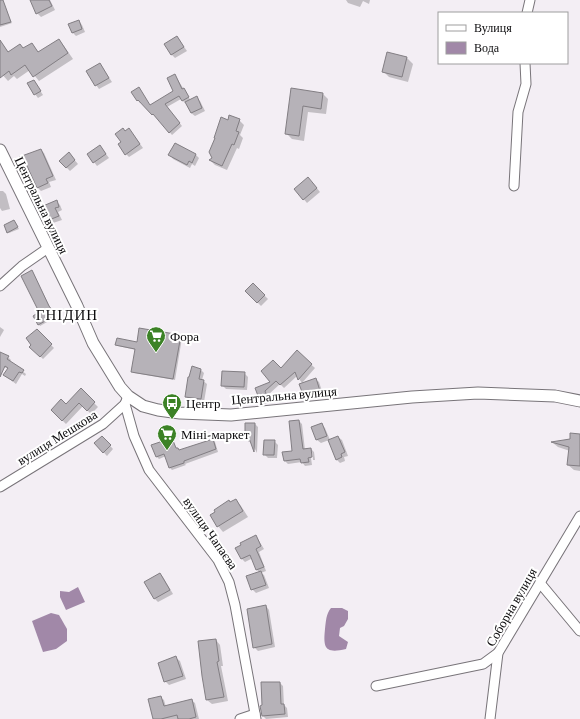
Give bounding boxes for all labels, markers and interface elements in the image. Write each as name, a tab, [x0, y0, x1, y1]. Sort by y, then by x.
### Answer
legend	[438, 12, 568, 64]
text: Вулиця	[474, 21, 512, 35]
text: Вода	[474, 41, 500, 55]
street label: Центральна вулиця	[12, 154, 72, 256]
district label: ГНІДИН	[36, 307, 98, 323]
supermarket icon: Фора	[145, 325, 167, 353]
place label: Фора	[170, 329, 199, 344]
street label: Центральна вулиця	[231, 383, 337, 408]
bus stop icon: Центр	[161, 392, 183, 420]
place label: Центр	[186, 396, 220, 411]
street label: вулиця Мешкова	[14, 407, 100, 468]
supermarket icon: Міні-маркет	[156, 423, 178, 451]
place label: Міні-маркет	[181, 427, 250, 442]
street label: вулиця Чапаєва	[180, 494, 241, 572]
street label: Соборна вулиця	[483, 565, 540, 649]

